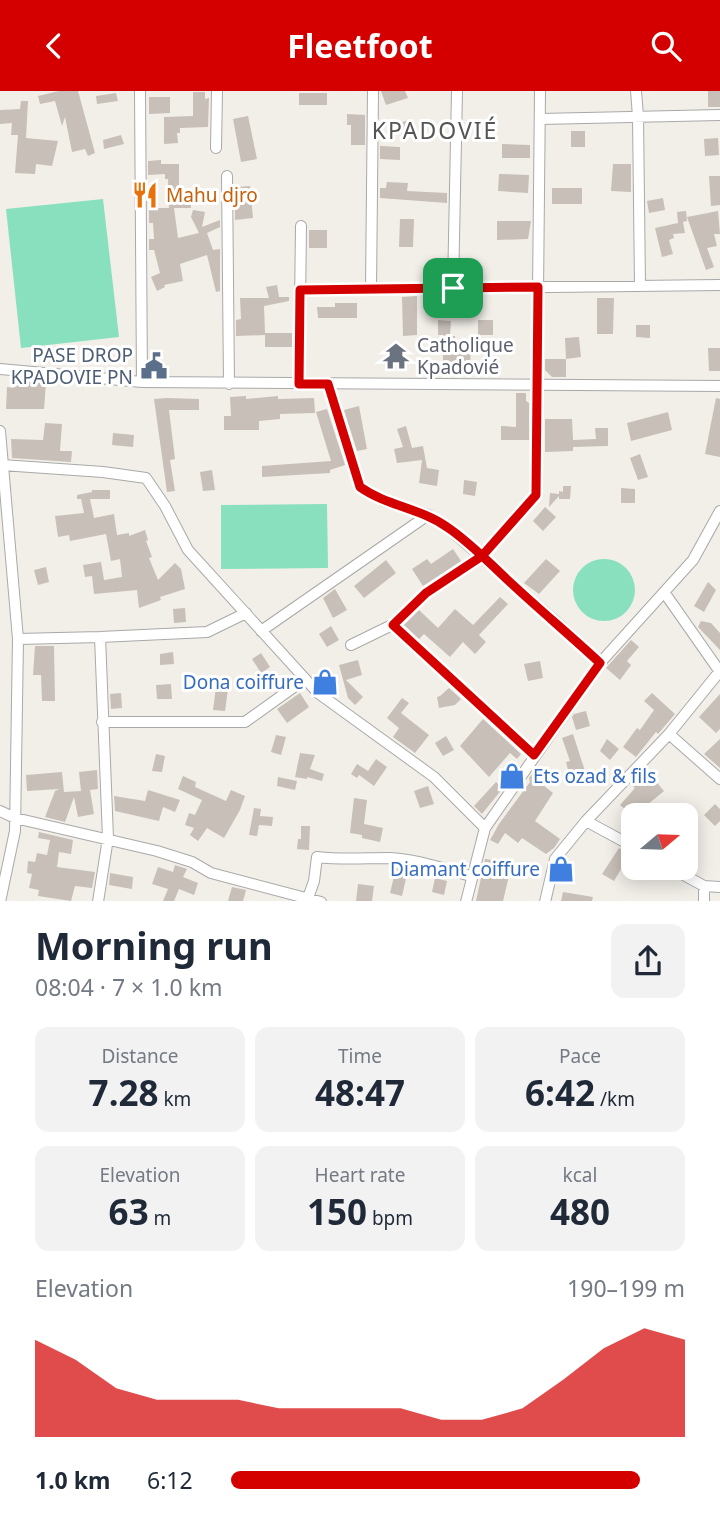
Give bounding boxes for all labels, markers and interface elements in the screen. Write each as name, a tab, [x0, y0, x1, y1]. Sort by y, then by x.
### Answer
text: Fleetfoot	[287, 24, 433, 67]
icon: back	[35, 27, 73, 65]
icon: search	[647, 27, 685, 65]
district label: KPADOVIÉ	[372, 114, 498, 146]
restaurant icon: Mahu djro	[130, 180, 160, 210]
place label: Mahu djro	[166, 182, 258, 208]
pin	[423, 258, 483, 318]
icon: arrive	[434, 269, 472, 307]
place label: Catholique Kpadovié	[417, 332, 514, 380]
temple icon: Catholique Kpadovié	[381, 341, 411, 371]
place label: PASE DROP KPADOVIE PN	[11, 342, 133, 390]
public building icon: PASE DROP KPADOVIE PN	[139, 351, 169, 381]
shop icon: Dona coiffure	[310, 667, 340, 697]
place label: Dona coiffure	[183, 669, 304, 695]
shop icon: Ets ozad & fils	[497, 761, 527, 791]
place label: Ets ozad & fils	[533, 763, 656, 789]
north arrow	[621, 803, 698, 880]
map controls	[621, 803, 698, 880]
shop icon: Diamant coiffure	[546, 854, 576, 884]
place label: Diamant coiffure	[390, 856, 540, 882]
text: Morning run	[35, 919, 273, 971]
button: share	[611, 924, 685, 998]
text: 08:04 · 7 × 1.0 km	[35, 971, 222, 1003]
text: Distance	[102, 1043, 178, 1069]
text: Time	[338, 1043, 382, 1069]
text: Pace	[559, 1043, 601, 1069]
text: 7.28	[89, 1069, 159, 1116]
text: 48:47	[315, 1069, 405, 1116]
text: 6:42	[525, 1069, 595, 1116]
text: km	[159, 1086, 191, 1112]
text: /km	[595, 1086, 635, 1112]
text: Elevation	[99, 1162, 181, 1188]
text: Heart rate	[315, 1162, 405, 1188]
text: kcal	[563, 1162, 597, 1188]
text: 63	[109, 1188, 149, 1235]
text: 150	[307, 1188, 367, 1235]
text: 480	[550, 1188, 610, 1235]
text: m	[149, 1205, 171, 1231]
text: bpm	[367, 1205, 413, 1231]
text: Elevation	[35, 1272, 133, 1304]
text: 190–199 m	[567, 1272, 685, 1304]
text: 1.0 km	[35, 1464, 110, 1496]
text: 6:12	[147, 1464, 193, 1496]

